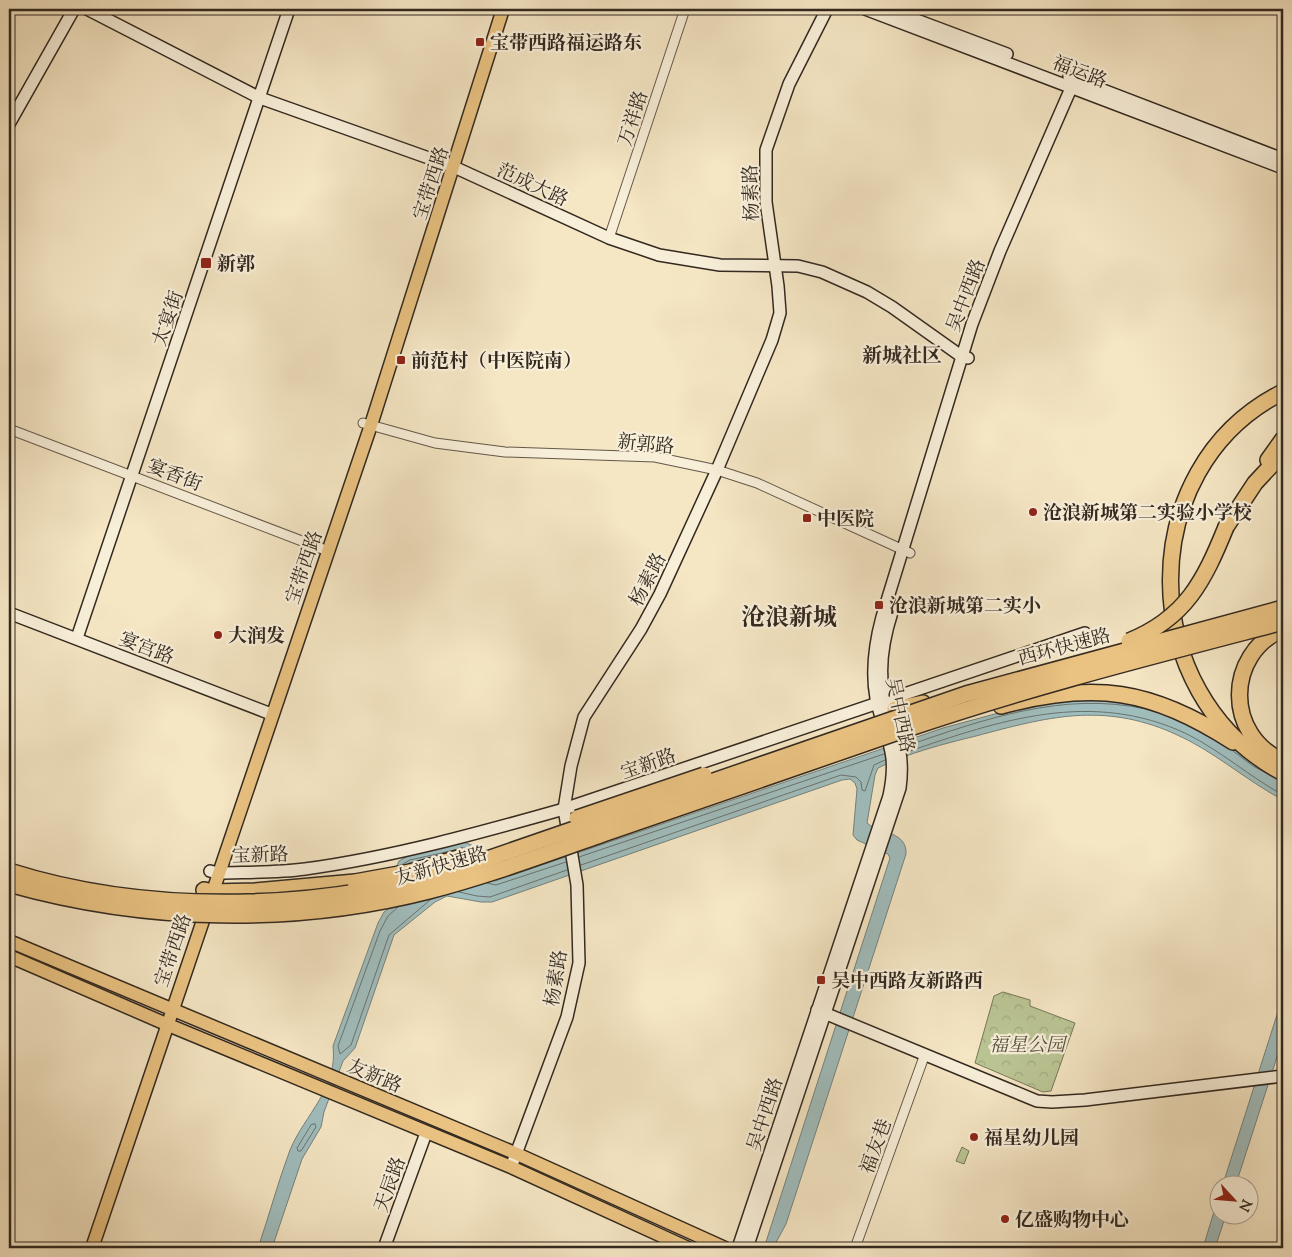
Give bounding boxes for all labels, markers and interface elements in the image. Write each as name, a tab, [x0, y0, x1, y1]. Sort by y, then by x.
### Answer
place label: 宝带西路福运路东	[490, 31, 642, 58]
marker: 宝带西路福运路东	[474, 36, 486, 48]
street label: 福运路	[1048, 51, 1111, 96]
street label: 万祥路	[613, 87, 656, 150]
street label: 宝带西路	[408, 143, 457, 224]
street label: 范成大路	[492, 158, 572, 215]
street label: 杨素路	[738, 164, 767, 222]
place label: 新郭	[217, 252, 255, 279]
marker: 新郭	[199, 256, 213, 270]
street label: 吴中西路	[941, 256, 994, 336]
street label: 太宴街	[147, 287, 191, 350]
district label: 新城社区	[862, 343, 942, 372]
place label: 前范村（中医院南）	[411, 349, 582, 376]
marker: 前范村（中医院南）	[395, 354, 407, 366]
street label: 新郭路	[616, 429, 676, 462]
street label: 宴香街	[143, 454, 206, 499]
place label: 沧浪新城第二实验小学校	[1043, 501, 1252, 528]
marker: 沧浪新城第二实验小学校	[1027, 506, 1039, 518]
place label: 中医院	[817, 507, 874, 534]
marker: 中医院	[801, 512, 813, 524]
street label: 宝带西路	[280, 527, 331, 608]
street label: 杨素路	[624, 549, 674, 612]
place label: 沧浪新城第二实小	[889, 594, 1041, 621]
marker: 沧浪新城第二实小	[873, 599, 885, 611]
district label: 沧浪新城	[741, 602, 837, 636]
street label: 西环快速路	[1015, 623, 1114, 674]
place label: 大润发	[228, 624, 285, 651]
street label: 宴宫路	[115, 627, 178, 672]
marker: 大润发	[212, 629, 224, 641]
street label: 吴中西路	[877, 676, 920, 756]
street label: 宝新路	[617, 743, 680, 787]
street label: 友新快速路	[392, 841, 491, 893]
street label: 宝新路	[231, 842, 289, 871]
street label: 宝带西路	[149, 910, 200, 991]
street label: 杨素路	[540, 948, 575, 1009]
place label: 吴中西路友新路西	[831, 969, 983, 996]
marker: 吴中西路友新路西	[815, 974, 827, 986]
park label: 福星公园	[989, 1033, 1068, 1060]
street label: 友新路	[343, 1054, 406, 1101]
street label: 吴中西路	[742, 1074, 791, 1155]
street label: 福友巷	[855, 1115, 900, 1178]
place label: 福星幼儿园	[984, 1126, 1079, 1153]
marker: 福星幼儿园	[968, 1131, 980, 1143]
street label: 天辰路	[369, 1153, 414, 1216]
north arrow	[1210, 1174, 1260, 1224]
text: N	[1232, 1195, 1255, 1214]
place label: 亿盛购物中心	[1015, 1208, 1129, 1235]
marker: 亿盛购物中心	[999, 1213, 1011, 1225]

